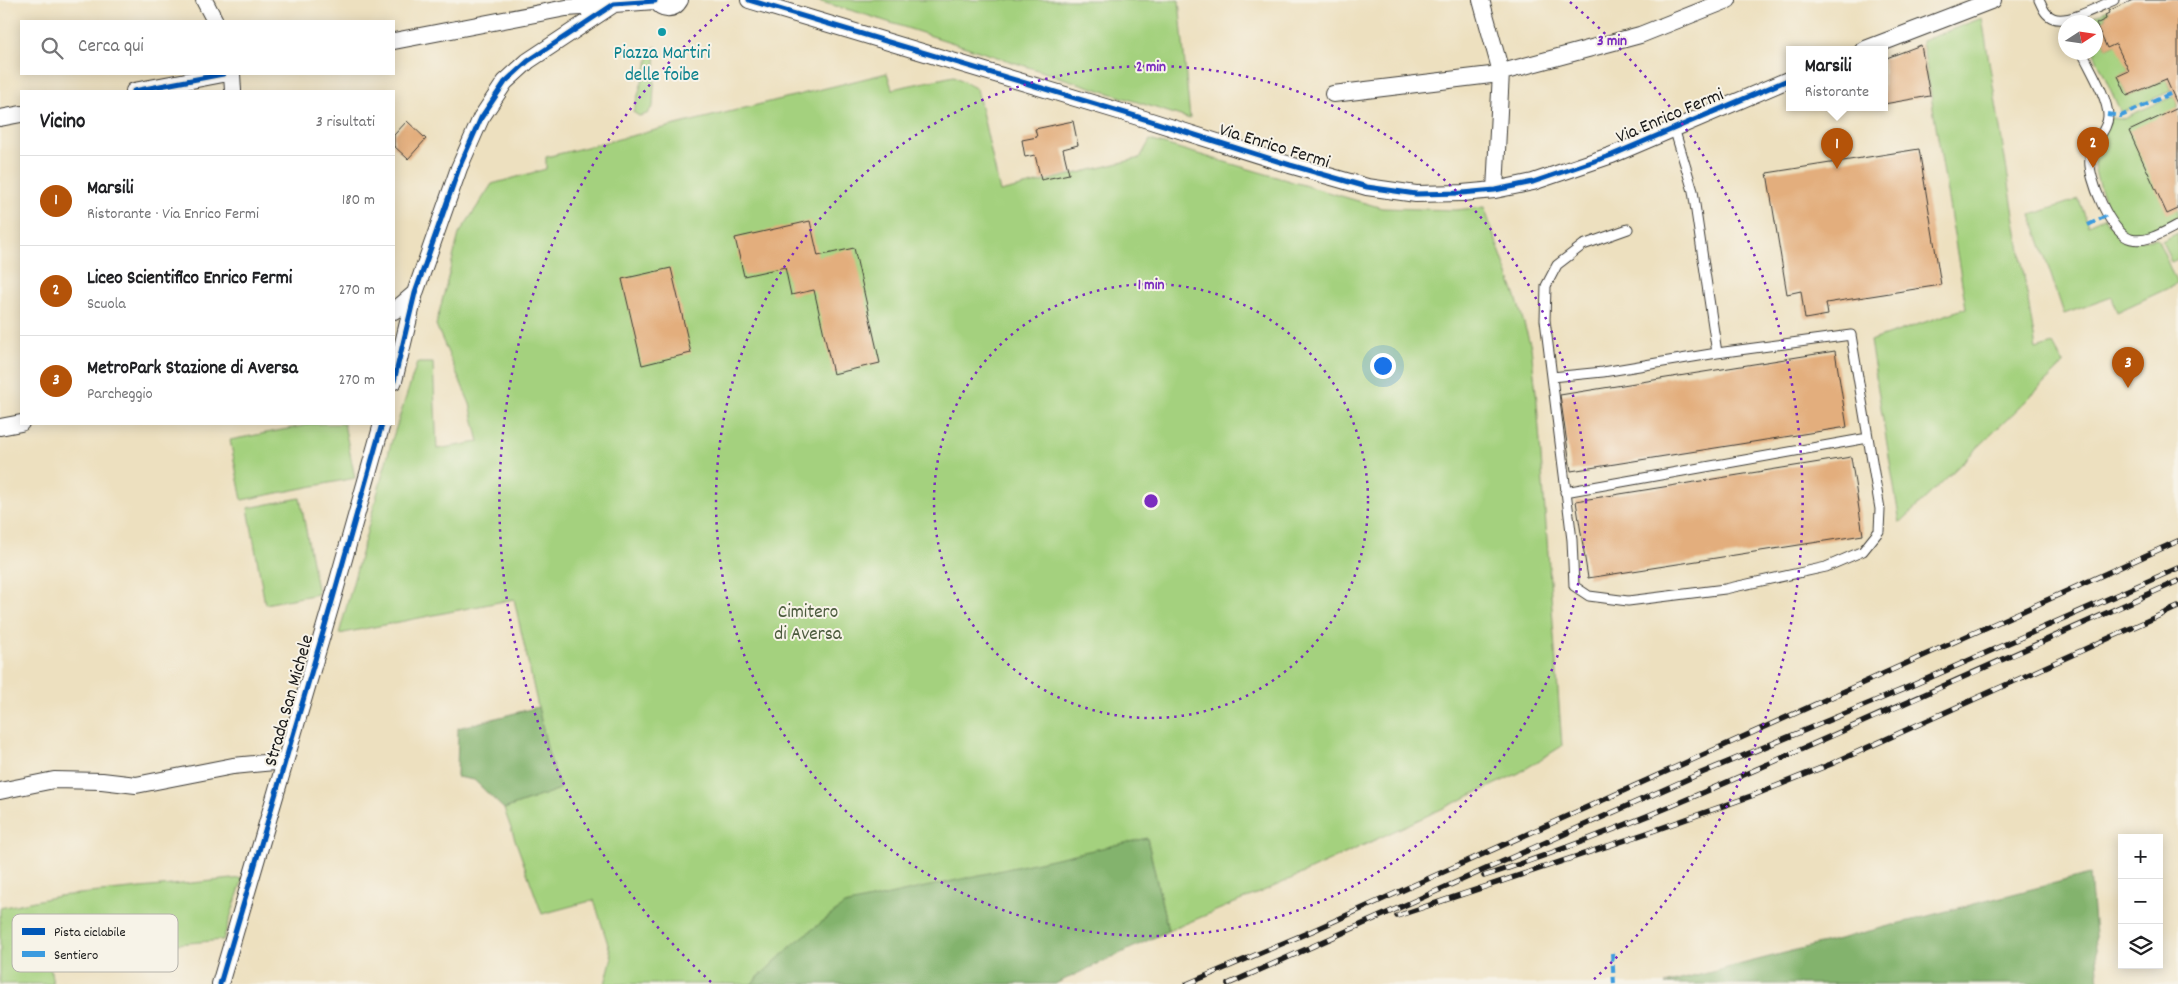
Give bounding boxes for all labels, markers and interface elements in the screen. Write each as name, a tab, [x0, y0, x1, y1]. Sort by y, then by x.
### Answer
north arrow	[2058, 15, 2103, 60]
search box	[20, 20, 395, 75]
marker: Piazza Martiri delle foibe	[656, 26, 668, 38]
text: 3 min	[1597, 31, 1627, 53]
icon: search	[38, 34, 66, 62]
text: Cerca qui	[78, 34, 144, 61]
place label: Piazza Martiri delle foibe	[614, 41, 711, 90]
popup	[1786, 46, 1888, 111]
text: Marsili	[1805, 54, 1851, 81]
text: 2 min	[1136, 57, 1166, 79]
text: Ristorante	[1805, 81, 1869, 104]
street label: Via Enrico Fermi	[1612, 82, 1729, 152]
text: Vicino	[40, 108, 85, 138]
text: 3 risultati	[316, 111, 375, 134]
street label: Via Enrico Fermi	[1215, 118, 1333, 177]
pin: 2	[2077, 127, 2109, 168]
pin: 1	[1821, 128, 1853, 169]
text: Marsili	[87, 176, 134, 203]
text: 1	[54, 189, 58, 212]
text: 180 m	[342, 189, 375, 212]
text: Ristorante · Via Enrico Fermi	[87, 203, 259, 226]
text: Liceo Scientifico Enrico Fermi	[87, 266, 292, 293]
text: 1 min	[1138, 275, 1164, 297]
text: 2	[53, 279, 60, 302]
text: 270 m	[339, 279, 375, 302]
text: Scuola	[87, 293, 126, 316]
pin: 3	[2112, 347, 2144, 388]
your location	[1370, 353, 1396, 379]
text: MetroPark Stazione di Aversa	[87, 356, 298, 383]
text: 3	[52, 369, 60, 392]
text: 270 m	[339, 369, 375, 392]
text: Parcheggio	[87, 383, 153, 406]
centre of rings	[1142, 492, 1160, 510]
park label: Cimitero di Aversa	[774, 600, 843, 649]
street label: Strada San Michele	[259, 632, 322, 770]
map controls	[2118, 834, 2163, 969]
button: +	[2118, 834, 2163, 879]
button: −	[2118, 879, 2163, 924]
legend	[12, 914, 178, 972]
text: Pista ciclabile	[54, 923, 126, 943]
button: layers	[2118, 924, 2163, 969]
text: Sentiero	[54, 946, 98, 966]

